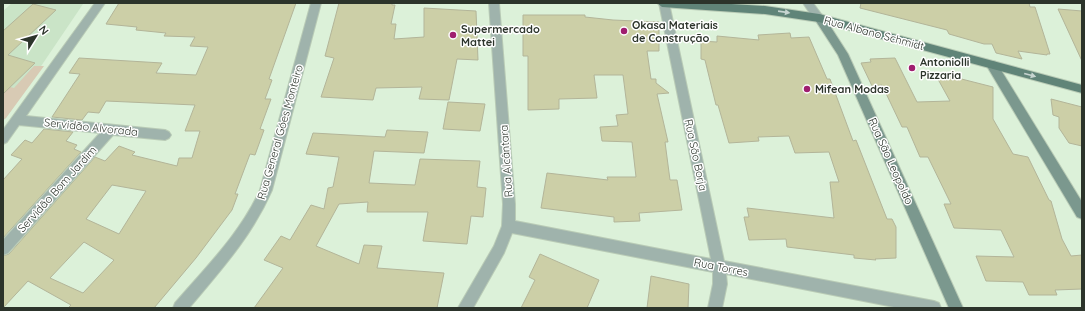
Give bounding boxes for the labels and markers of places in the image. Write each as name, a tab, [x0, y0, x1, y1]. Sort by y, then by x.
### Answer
place label: Okasa Materiais de Construção	[632, 18, 718, 45]
place label: Supermercado Mattei	[461, 22, 540, 49]
marker: Okasa Materiais de Construção	[619, 26, 629, 36]
marker: Supermercado Mattei	[448, 30, 458, 40]
place label: Antoniolli Pizzaria	[920, 55, 969, 82]
marker: Antoniolli Pizzaria	[907, 63, 917, 73]
place label: Mifean Modas	[815, 82, 889, 96]
marker: Mifean Modas	[802, 84, 812, 94]

